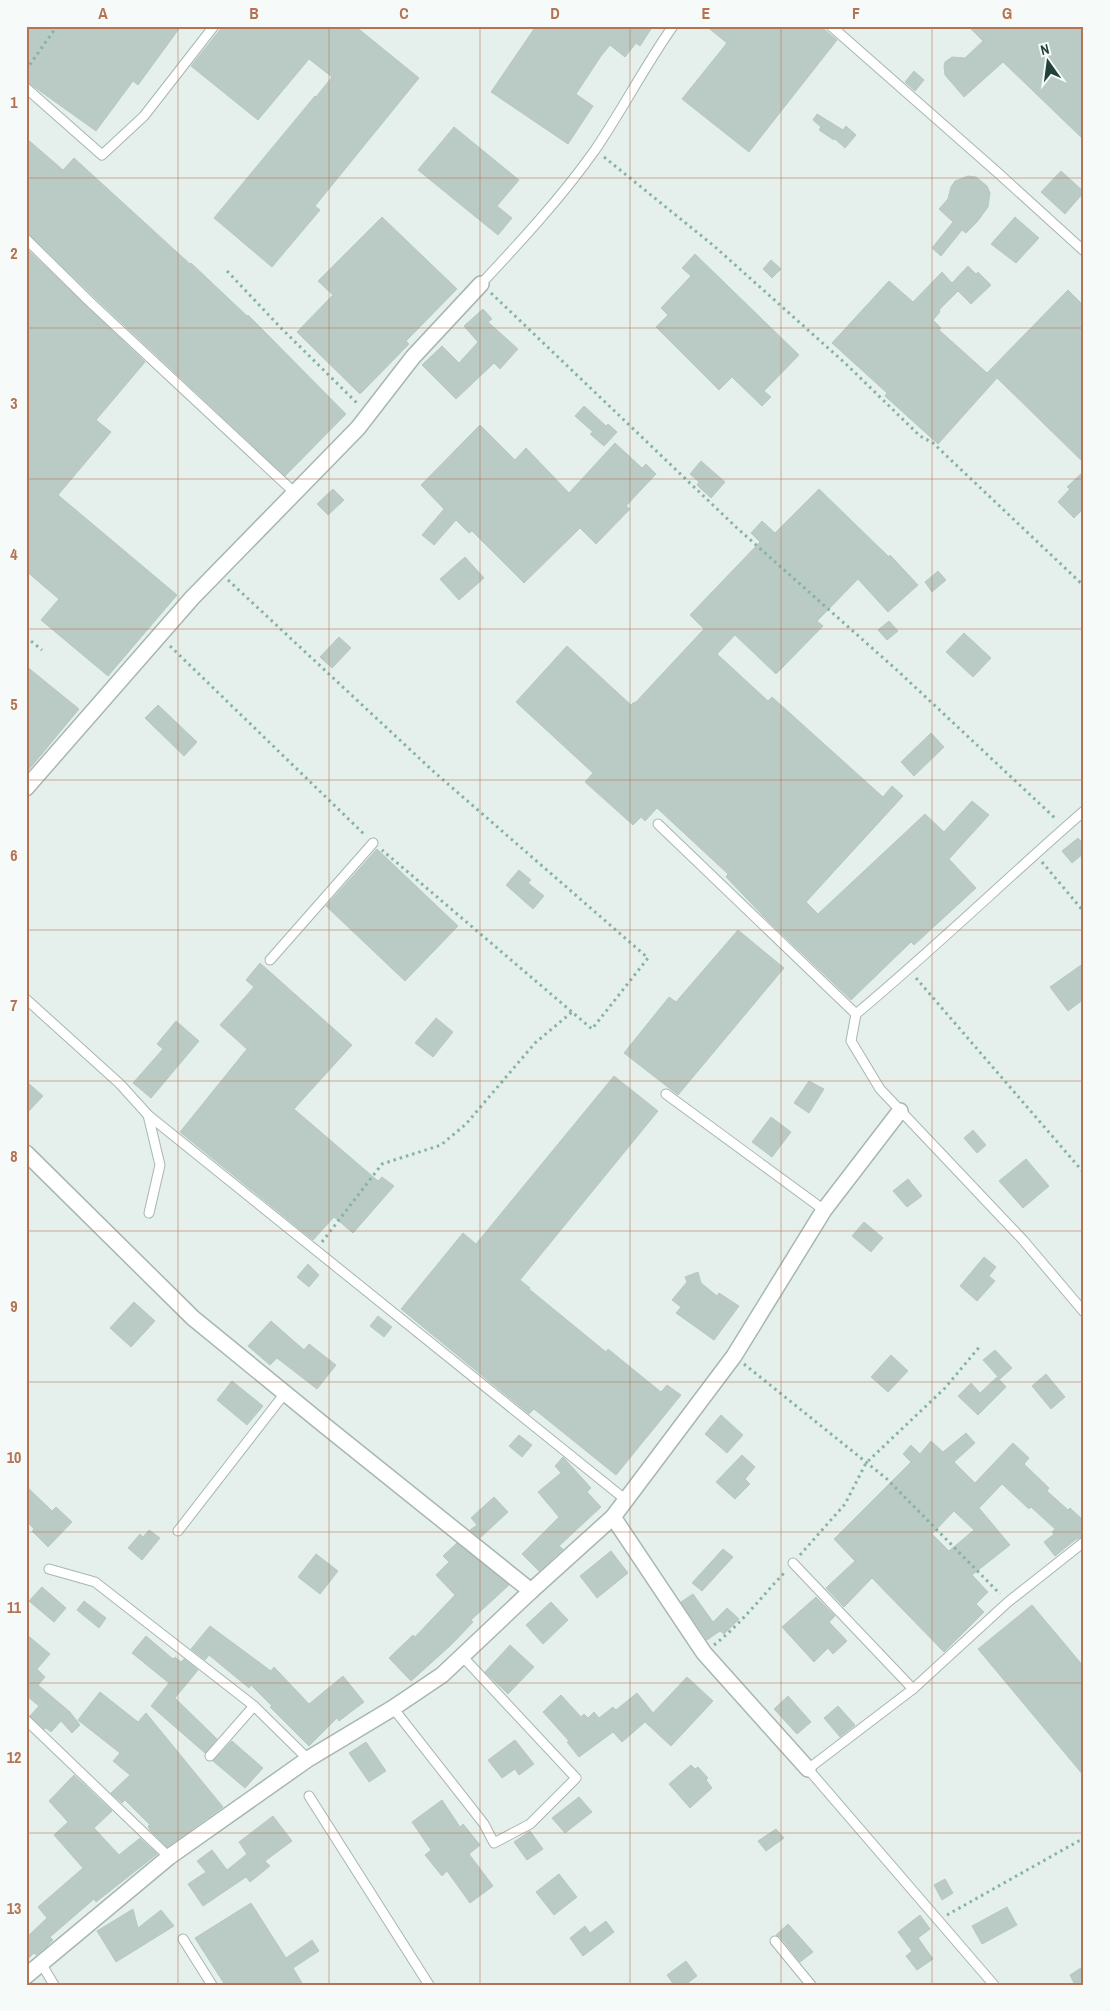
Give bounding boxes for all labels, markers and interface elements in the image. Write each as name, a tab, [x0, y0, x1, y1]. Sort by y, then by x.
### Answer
text: A	[98, 2, 108, 24]
text: B	[249, 2, 259, 24]
text: C	[399, 2, 409, 24]
text: D	[550, 2, 560, 24]
text: E	[702, 2, 711, 24]
text: F	[852, 2, 860, 24]
text: G	[1002, 2, 1012, 24]
north arrow	[1022, 38, 1072, 88]
text: N	[1039, 40, 1051, 59]
text: 1	[10, 91, 18, 113]
text: 2	[10, 242, 18, 264]
text: 3	[10, 392, 18, 414]
text: 4	[10, 543, 18, 565]
text: 5	[10, 693, 18, 715]
text: 6	[10, 844, 18, 866]
text: 7	[10, 994, 18, 1016]
text: 8	[10, 1145, 18, 1167]
text: 9	[10, 1295, 18, 1317]
text: 10	[7, 1446, 21, 1468]
text: 11	[7, 1596, 22, 1618]
text: 12	[7, 1746, 21, 1768]
text: 13	[7, 1897, 21, 1919]

